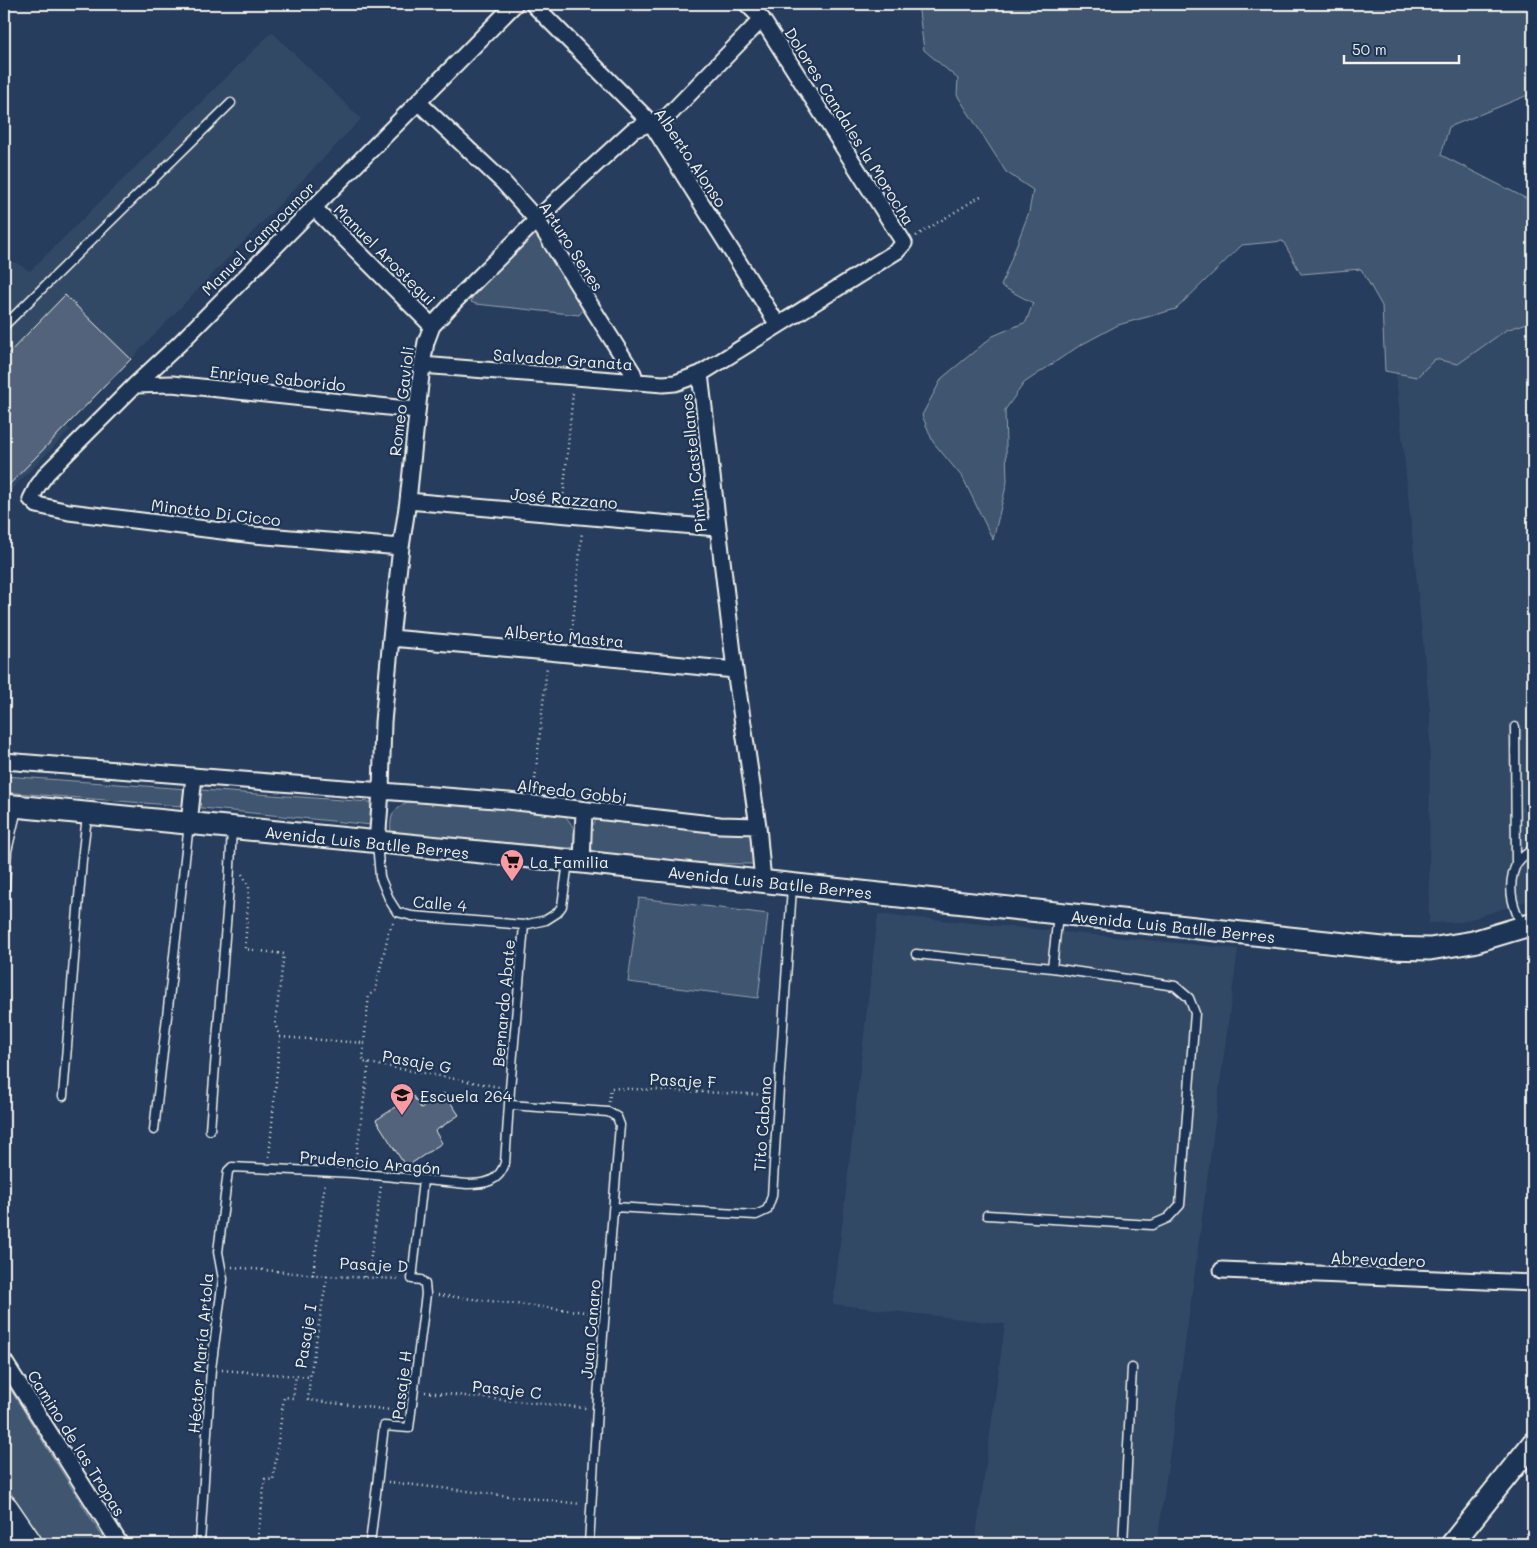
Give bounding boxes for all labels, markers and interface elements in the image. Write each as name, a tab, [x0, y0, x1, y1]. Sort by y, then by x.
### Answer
street label: Dolores Candales la Morocha	[780, 23, 920, 229]
scale bar	[1344, 32, 1460, 64]
text: 50 m	[1352, 39, 1387, 59]
street label: Alberto Alonso	[650, 103, 732, 211]
street label: Manuel Campoamor	[196, 176, 320, 300]
street label: Arturo Senes	[535, 197, 609, 295]
street label: Manuel Arostegui	[330, 199, 440, 309]
street label: Salvador Granata	[492, 344, 634, 374]
street label: Romeo Gavioli	[384, 345, 418, 457]
street label: Enrique Saborido	[209, 360, 347, 396]
street label: Pintin Castellanos	[675, 392, 711, 534]
street label: José Razzano	[510, 483, 618, 513]
street label: Minotto Di Cicco	[150, 494, 282, 530]
street label: Alberto Mastra	[503, 620, 625, 652]
street label: Alfredo Gobbi	[516, 774, 628, 808]
street label: Avenida Luis Batlle Berres	[264, 821, 470, 863]
supermarket icon: La Familia	[499, 848, 525, 882]
place label: La Familia	[530, 851, 609, 872]
street label: Avenida Luis Batlle Berres	[667, 861, 873, 903]
street label: Calle 4	[412, 890, 468, 916]
street label: Avenida Luis Batlle Berres	[1070, 905, 1276, 947]
street label: Bernardo Abate	[487, 938, 519, 1068]
street label: Pasaje G	[381, 1045, 453, 1077]
street label: Pasaje F	[649, 1068, 717, 1092]
street label: Tito Cabano	[748, 1076, 776, 1172]
school or university icon: Escuela 264	[389, 1082, 415, 1116]
place label: Escuela 264	[420, 1085, 513, 1106]
street label: Prudencio Aragón	[299, 1145, 441, 1179]
street label: Abrevadero	[1330, 1247, 1426, 1271]
street label: Pasaje D	[339, 1252, 409, 1276]
street label: Héctor María Artola	[183, 1272, 217, 1434]
street label: Juan Canaro	[575, 1279, 605, 1379]
street label: Pasaje I	[290, 1302, 320, 1370]
street label: Pasaje H	[386, 1349, 416, 1421]
street label: Camino de las Tropas	[23, 1366, 131, 1520]
street label: Pasaje C	[471, 1375, 543, 1403]

